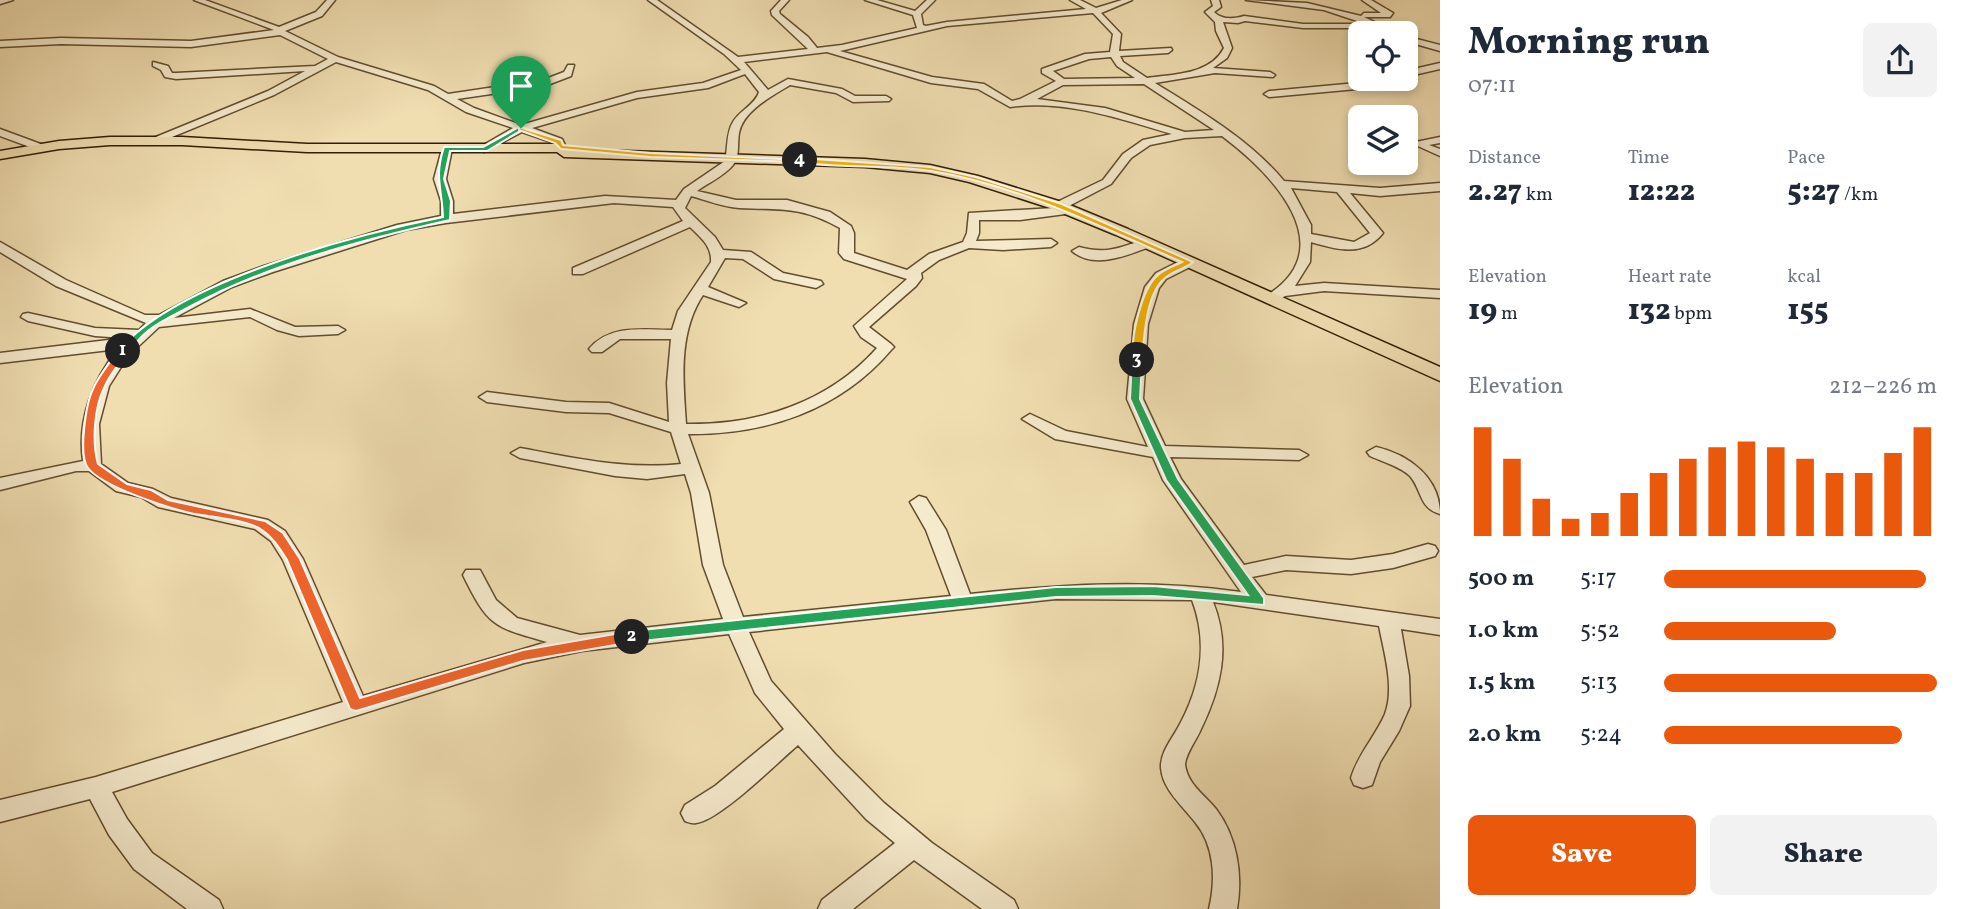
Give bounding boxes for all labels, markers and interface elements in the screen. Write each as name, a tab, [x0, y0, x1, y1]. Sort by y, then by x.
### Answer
text: Morning run	[1468, 17, 1710, 70]
map controls	[1348, 21, 1418, 175]
button: locate	[1348, 21, 1418, 91]
button: share	[1863, 23, 1937, 97]
pin	[491, 56, 551, 128]
icon: arrive	[502, 67, 540, 105]
text: 07:11	[1468, 70, 1516, 102]
button: layers	[1348, 105, 1418, 175]
pin: 4	[782, 142, 818, 178]
text: Distance	[1468, 145, 1541, 171]
text: Time	[1628, 145, 1669, 171]
text: Pace	[1787, 145, 1825, 171]
text: 4	[794, 146, 805, 172]
text: 2.27	[1468, 171, 1522, 213]
text: 12:22	[1628, 171, 1695, 213]
text: 5:27	[1787, 171, 1840, 213]
text: km	[1522, 182, 1553, 208]
text: /km	[1840, 182, 1878, 208]
text: Elevation	[1468, 264, 1547, 290]
text: Heart rate	[1628, 264, 1712, 290]
text: kcal	[1787, 264, 1821, 290]
text: 19	[1468, 290, 1497, 332]
text: 132	[1628, 290, 1671, 332]
text: 155	[1787, 290, 1828, 332]
text: m	[1497, 301, 1518, 327]
text: bpm	[1671, 301, 1712, 327]
pin: 1	[106, 334, 140, 368]
text: 1	[119, 337, 126, 363]
pin: 3	[1120, 342, 1154, 378]
text: 3	[1132, 346, 1141, 372]
text: Elevation	[1468, 371, 1564, 403]
text: 212–226 m	[1829, 371, 1937, 403]
text: 500 m	[1468, 563, 1534, 595]
text: 5:17	[1580, 563, 1617, 595]
text: 1.0 km	[1468, 615, 1539, 647]
text: 5:52	[1580, 615, 1620, 647]
pin: 2	[614, 620, 650, 654]
text: 2	[627, 623, 636, 649]
text: 1.5 km	[1468, 667, 1535, 699]
text: 5:13	[1580, 667, 1617, 699]
text: 2.0 km	[1468, 719, 1541, 751]
text: 5:24	[1580, 719, 1622, 751]
button: Save	[1468, 815, 1696, 895]
button: Share	[1710, 815, 1937, 895]

